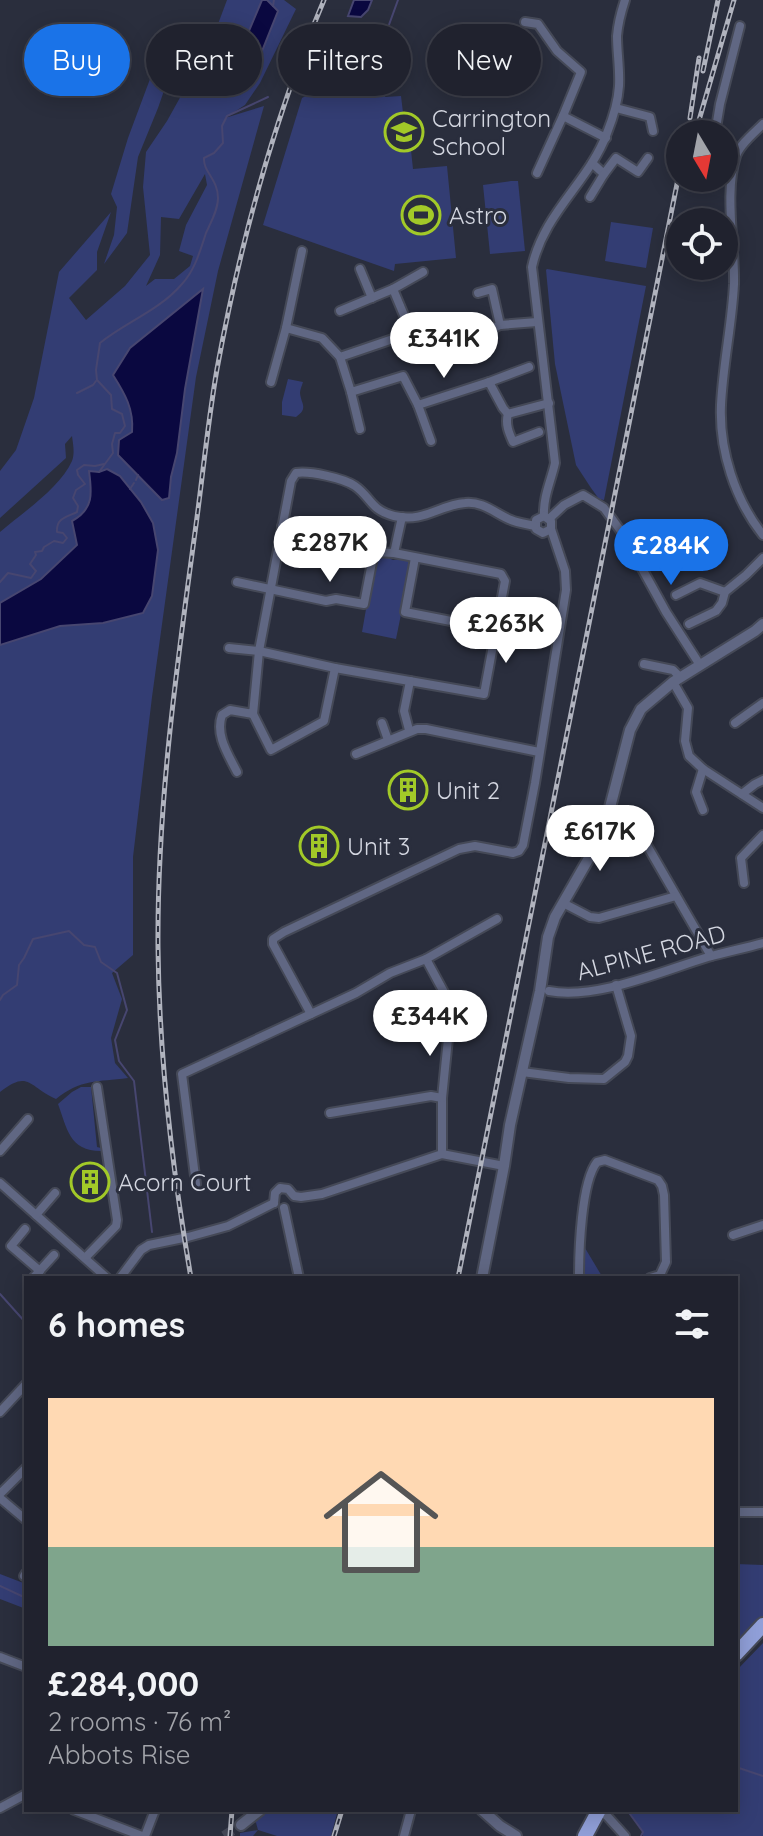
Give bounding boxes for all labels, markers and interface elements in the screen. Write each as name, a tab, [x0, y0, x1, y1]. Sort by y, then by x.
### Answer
chip: Buy	[24, 24, 130, 96]
chip: Rent	[146, 24, 262, 96]
chip: Filters	[278, 24, 411, 96]
chip: New	[427, 24, 541, 96]
place label: Carrington School	[432, 103, 551, 161]
school or university icon: Carrington School	[383, 111, 425, 153]
north arrow	[666, 120, 738, 192]
map controls	[666, 120, 738, 280]
sports icon: Astro	[400, 194, 442, 236]
place label: Astro	[449, 200, 507, 230]
button: locate	[666, 208, 738, 280]
pin: £341K	[388, 312, 500, 380]
text: £341K	[408, 321, 480, 354]
pin: £287K	[274, 516, 386, 584]
pin: £284K	[615, 519, 727, 587]
text: £287K	[292, 525, 368, 558]
text: £284K	[632, 528, 710, 561]
pin: £263K	[450, 597, 562, 665]
text: £263K	[468, 606, 544, 639]
building icon: Unit 2	[387, 769, 429, 811]
place label: Unit 2	[436, 775, 500, 805]
pin: £617K	[544, 805, 656, 873]
text: £617K	[564, 814, 636, 847]
building icon: Unit 3	[298, 825, 340, 867]
place label: Unit 3	[347, 831, 410, 861]
street label: ALPINE ROAD	[573, 918, 729, 986]
pin: £344K	[374, 990, 486, 1058]
text: £344K	[391, 999, 469, 1032]
building icon: Acorn Court	[69, 1161, 111, 1203]
place label: Acorn Court	[118, 1167, 251, 1197]
icon: filters	[670, 1302, 714, 1346]
text: 6 homes	[48, 1303, 185, 1346]
icon: home	[309, 1450, 453, 1594]
text: £284,000	[48, 1662, 199, 1705]
text: 2 rooms · 76 m²	[48, 1705, 231, 1738]
text: Abbots Rise	[48, 1738, 191, 1771]

